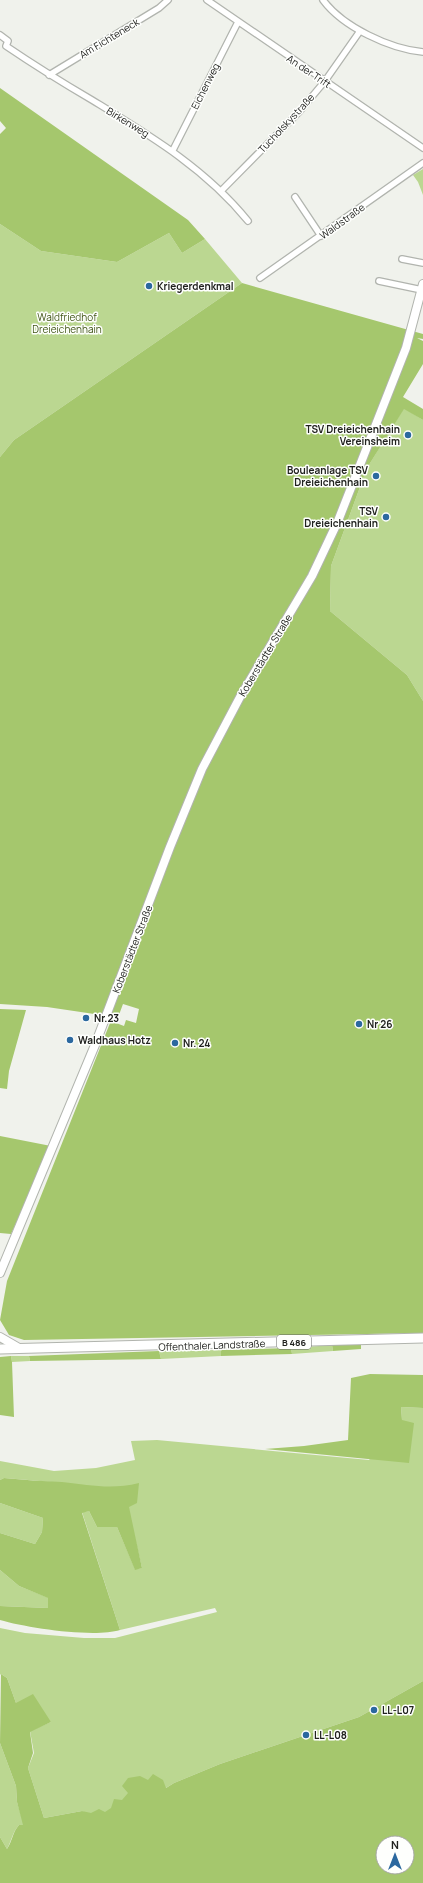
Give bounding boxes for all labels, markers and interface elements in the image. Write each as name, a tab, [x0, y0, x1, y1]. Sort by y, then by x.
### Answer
street label: Am Fichteneck	[76, 14, 142, 61]
street label: An der Trift	[284, 51, 334, 91]
street label: Eichenweg	[187, 60, 223, 112]
street label: Tucholskystraße	[255, 90, 317, 156]
street label: Birkenweg	[104, 104, 152, 140]
street label: Waldstraße	[317, 200, 368, 242]
place label: Kriegerdenkmal	[157, 279, 234, 293]
marker: Kriegerdenkmal	[144, 281, 154, 291]
park label: Waldfriedhof Dreieichenhain	[32, 310, 102, 336]
place label: TSV Dreieichenhain Vereinsheim	[305, 422, 400, 448]
marker: TSV Dreieichenhain Vereinsheim	[403, 430, 413, 440]
place label: Bouleanlage TSV Dreieichenhain	[287, 463, 369, 489]
marker: Bouleanlage TSV Dreieichenhain	[371, 471, 381, 481]
place label: TSV Dreieichenhain	[304, 504, 379, 530]
marker: TSV Dreieichenhain	[381, 512, 391, 522]
street label: Koberstädter Straße	[235, 611, 295, 699]
street label: Koberstädter Straße	[109, 903, 155, 995]
place label: Nr.23	[94, 1011, 119, 1025]
marker: Nr.23	[81, 1013, 91, 1023]
place label: Nr 26	[367, 1017, 392, 1031]
marker: Nr 26	[354, 1019, 364, 1029]
place label: Waldhaus Hotz	[78, 1033, 151, 1047]
marker: Waldhaus Hotz	[65, 1035, 75, 1045]
place label: Nr. 24	[183, 1036, 210, 1050]
marker: Nr. 24	[170, 1038, 180, 1048]
road number: B 486	[277, 1335, 311, 1349]
street label: Offenthaler Landstraße	[158, 1336, 266, 1354]
place label: LL-L07	[382, 1703, 414, 1717]
marker: LL-L07	[369, 1705, 379, 1715]
place label: LL-L08	[314, 1728, 347, 1742]
marker: LL-L08	[301, 1730, 311, 1740]
north arrow	[375, 1835, 415, 1875]
text: N	[391, 1837, 399, 1852]

